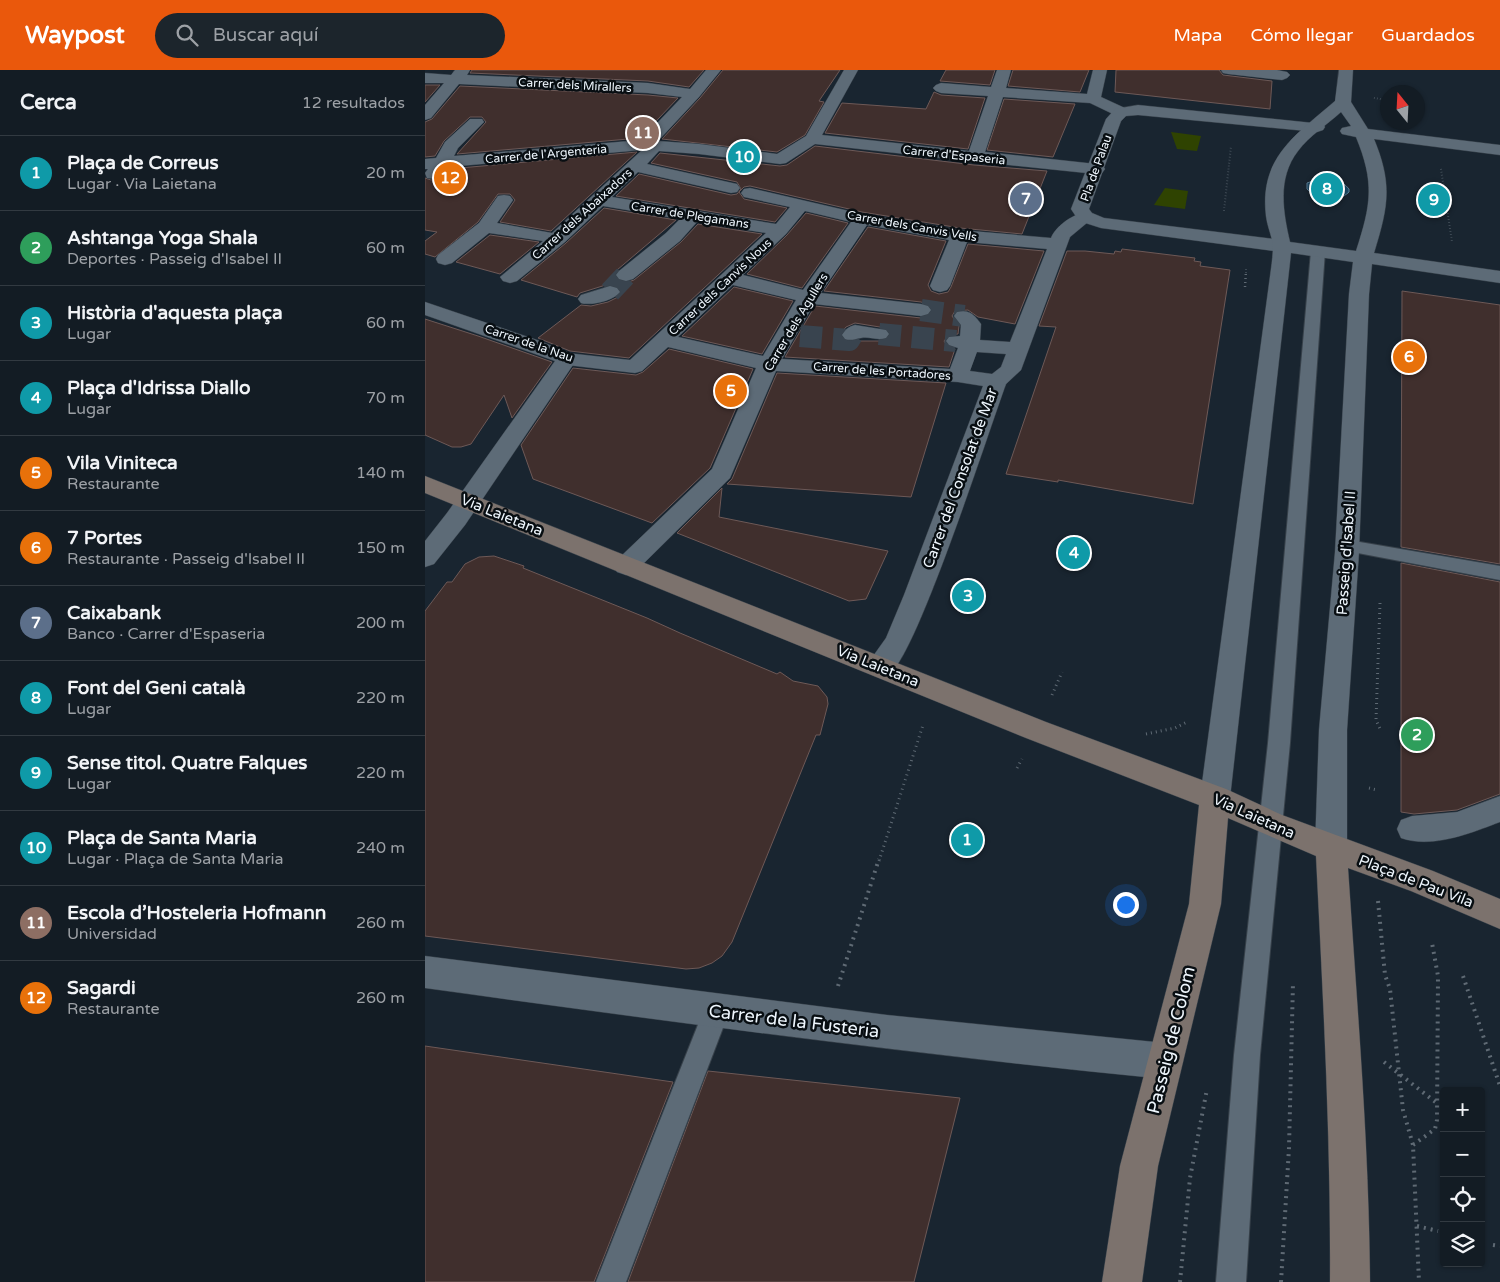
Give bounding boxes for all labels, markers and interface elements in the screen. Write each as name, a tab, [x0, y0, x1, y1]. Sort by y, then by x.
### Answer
search box	[155, 13, 505, 58]
text: Waypost	[25, 21, 125, 50]
icon: search	[173, 21, 201, 49]
text: Buscar aquí	[213, 24, 319, 46]
text: Mapa	[1173, 24, 1222, 46]
text: Cómo llegar	[1250, 24, 1353, 46]
text: Guardados	[1381, 24, 1475, 46]
street label: Carrer dels Mirallers	[518, 75, 632, 95]
north arrow	[1380, 85, 1425, 130]
text: Cerca	[20, 90, 77, 115]
text: 12 resultados	[302, 93, 405, 113]
pin: 11	[627, 114, 659, 152]
street label: Pla de Palau	[1077, 133, 1115, 203]
pin: 10	[728, 138, 760, 176]
street label: Carrer de l'Argenteria	[485, 142, 607, 166]
street label: Carrer d'Espaseria	[902, 143, 1006, 167]
text: Plaça de Correus	[67, 152, 219, 174]
pin: 12	[434, 159, 466, 197]
text: 1	[31, 163, 41, 183]
text: 20 m	[366, 163, 405, 183]
street label: Carrer dels Abaixadors	[529, 165, 635, 263]
pin: 8	[1311, 170, 1343, 208]
text: Lugar · Via Laietana	[67, 174, 217, 194]
pin: 7	[1010, 180, 1042, 218]
pin: 9	[1418, 181, 1450, 219]
street label: Carrer de Plegamans	[630, 199, 750, 231]
street label: Carrer dels Canvis Vells	[846, 208, 978, 244]
text: Ashtanga Yoga Shala	[67, 227, 258, 249]
street label: Carrer dels Canvis Nous	[666, 236, 774, 338]
text: 2	[31, 238, 41, 258]
text: 60 m	[366, 238, 405, 258]
text: Deportes · Passeig d'Isabel II	[67, 249, 282, 269]
street label: Carrer dels Agullers	[761, 270, 831, 373]
text: Història d'aquesta plaça	[67, 302, 283, 324]
text: 3	[31, 313, 41, 333]
text: 60 m	[366, 313, 405, 333]
street label: Carrer de la Nau	[483, 321, 575, 365]
text: Lugar	[67, 324, 111, 344]
pin: 6	[1393, 338, 1425, 376]
street label: Carrer de les Portadores	[813, 359, 951, 383]
pin: 5	[715, 372, 747, 410]
text: Plaça d'Idrissa Diallo	[67, 377, 251, 399]
street label: Carrer del Consolat de Mar	[919, 385, 1001, 571]
text: 4	[31, 388, 41, 408]
text: 70 m	[366, 388, 405, 408]
text: Lugar	[67, 399, 111, 419]
text: Vila Viniteca	[67, 452, 178, 474]
text: 5	[31, 463, 41, 483]
text: 140 m	[356, 463, 405, 483]
text: Restaurante	[67, 474, 160, 494]
street label: Via Laietana	[458, 490, 546, 540]
street label: Passeig d'Isabel II	[1333, 490, 1359, 616]
text: 7 Portes	[67, 527, 142, 549]
pin: 4	[1058, 534, 1090, 572]
text: 6	[31, 538, 41, 558]
text: 150 m	[356, 538, 405, 558]
text: Restaurante · Passeig d'Isabel II	[67, 549, 305, 569]
pin: 3	[952, 577, 984, 615]
text: Caixabank	[67, 602, 161, 624]
text: 7	[31, 613, 41, 633]
text: 200 m	[356, 613, 405, 633]
text: Banco · Carrer d'Espaseria	[67, 624, 265, 644]
street label: Via Laietana	[834, 641, 922, 691]
text: Font del Geni català	[67, 677, 246, 699]
text: 8	[31, 688, 41, 708]
text: 220 m	[356, 688, 405, 708]
text: Lugar	[67, 699, 111, 719]
pin: 2	[1401, 716, 1433, 754]
text: Sense titol. Quatre Falques	[67, 752, 307, 774]
text: 9	[31, 763, 41, 783]
text: 220 m	[356, 763, 405, 783]
text: Lugar	[67, 774, 111, 794]
street label: Via Laietana	[1210, 790, 1298, 842]
pin: 1	[951, 821, 983, 859]
text: Plaça de Santa Maria	[67, 827, 257, 849]
text: 10	[26, 838, 46, 858]
text: 240 m	[356, 838, 405, 858]
text: Lugar · Plaça de Santa Maria	[67, 849, 284, 869]
street label: Plaça de Pau Vila	[1356, 851, 1476, 911]
your location	[1113, 892, 1139, 918]
text: Escola d’Hosteleria Hofmann	[67, 902, 326, 924]
text: 11	[26, 913, 46, 933]
text: 260 m	[356, 913, 405, 933]
text: Universidad	[67, 924, 157, 944]
street label: Passeig de Colom	[1142, 964, 1200, 1116]
text: Sagardi	[67, 977, 136, 999]
text: 12	[26, 988, 46, 1008]
text: 260 m	[356, 988, 405, 1008]
text: Restaurante	[67, 999, 160, 1019]
street label: Carrer de la Fusteria	[707, 1000, 881, 1042]
map controls	[1440, 1087, 1485, 1267]
button: +	[1440, 1087, 1485, 1132]
button: −	[1440, 1132, 1485, 1177]
button: locate	[1440, 1177, 1485, 1222]
button: layers	[1440, 1222, 1485, 1267]

